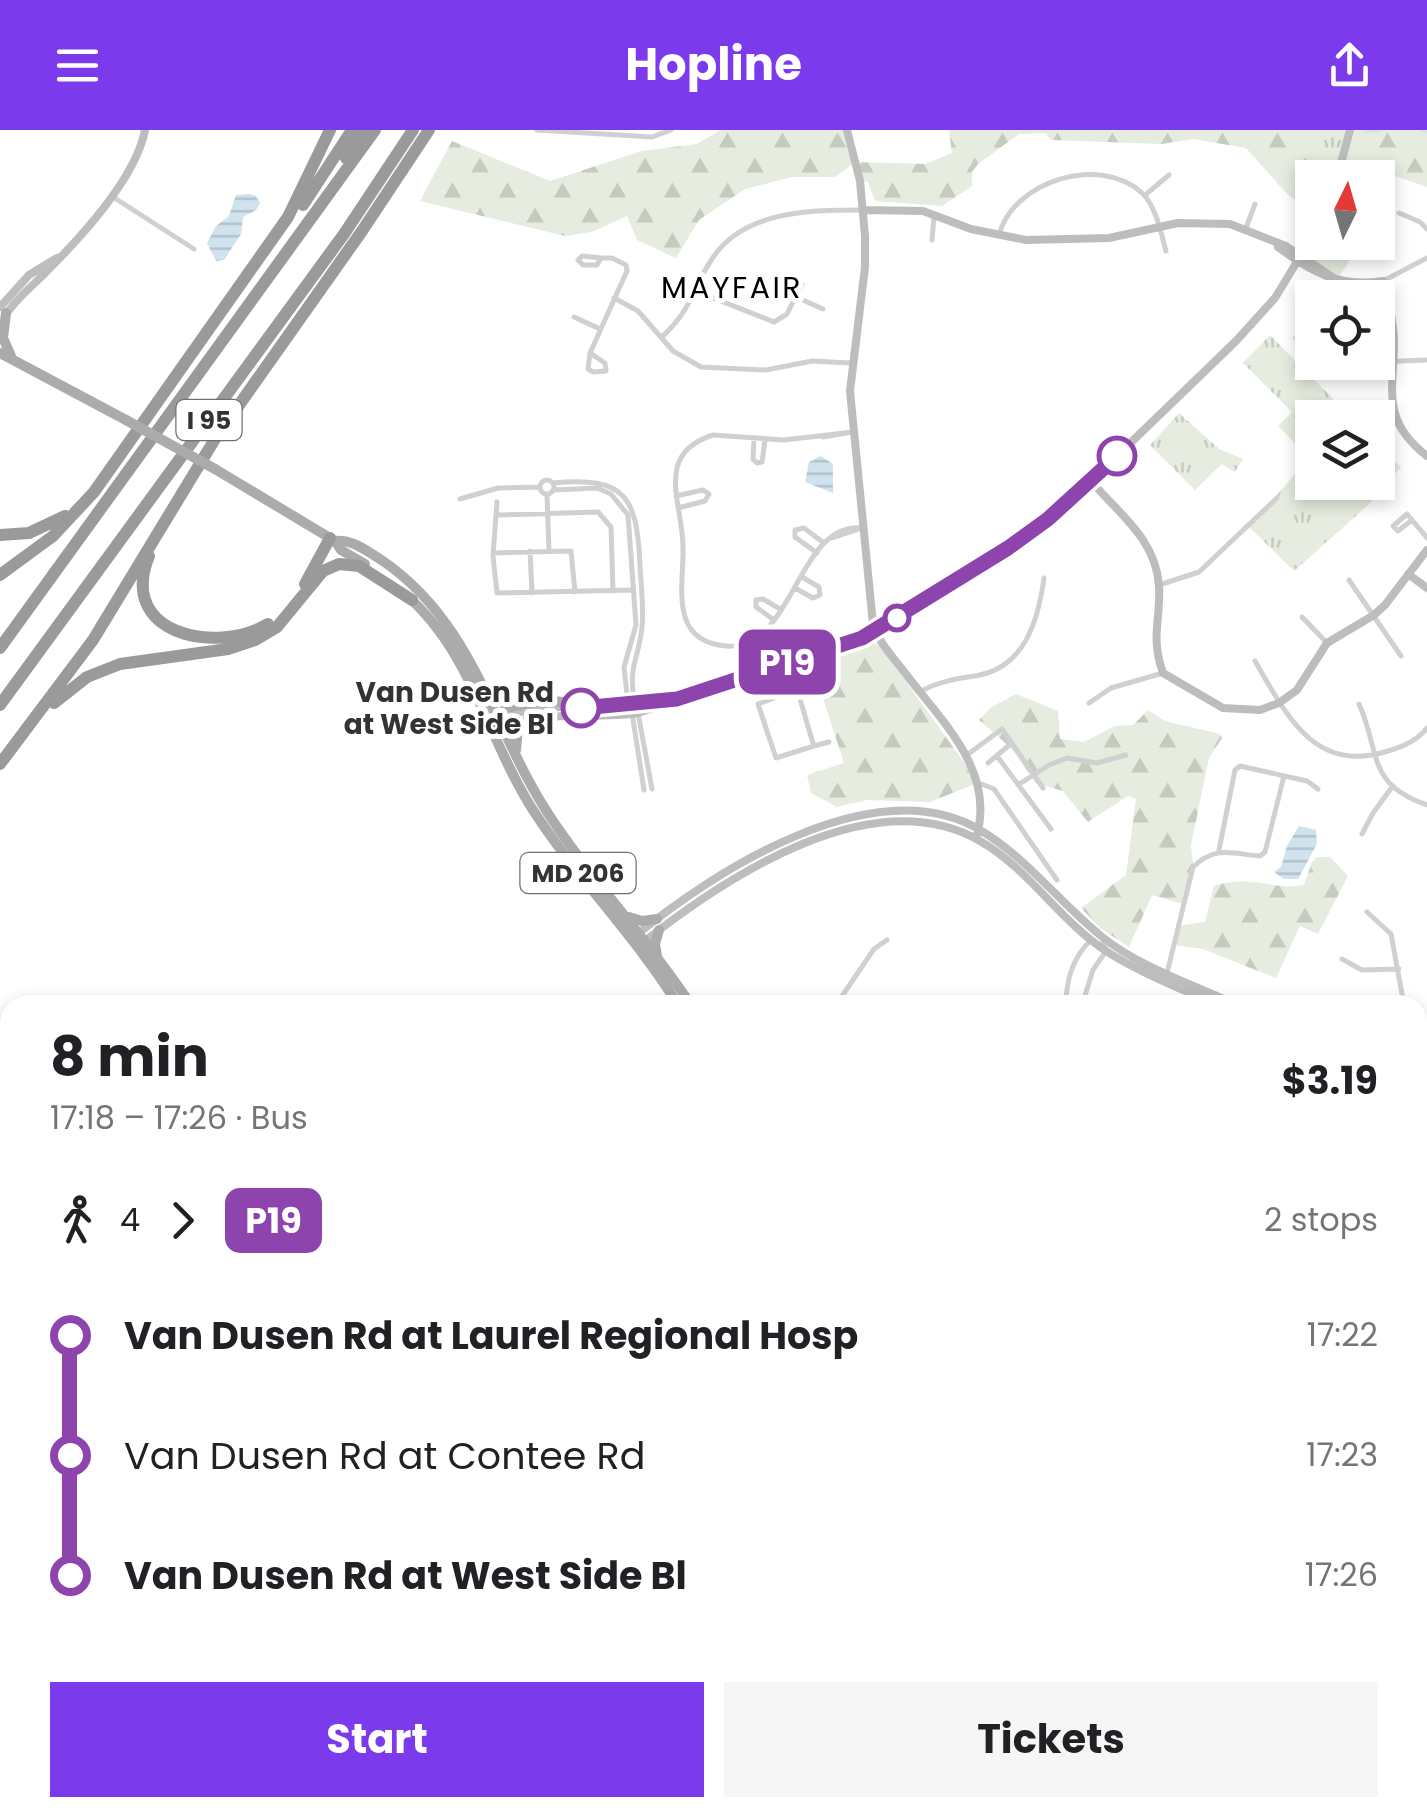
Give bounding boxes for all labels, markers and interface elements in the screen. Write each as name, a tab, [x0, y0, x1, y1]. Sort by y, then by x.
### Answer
text: Hopline	[625, 33, 802, 96]
icon: menu	[50, 38, 105, 93]
icon: share	[1322, 38, 1377, 93]
north arrow	[1295, 160, 1395, 260]
map controls	[1295, 160, 1395, 500]
district label: MAYFAIR	[661, 266, 803, 309]
button: locate	[1295, 280, 1395, 380]
road number: I 95	[176, 400, 242, 440]
button: layers	[1295, 400, 1395, 500]
unlabelled marker	[1098, 437, 1136, 475]
unlabelled marker	[884, 605, 910, 631]
line badge: P19	[730, 630, 844, 694]
text: P19	[759, 638, 815, 687]
place label: Van Dusen Rd at West Side Bl	[344, 673, 554, 744]
marker: Van Dusen Rd at West Side Bl	[562, 689, 600, 727]
road number: MD 206	[520, 853, 636, 893]
text: 8 min	[50, 1018, 209, 1095]
text: $3.19	[1282, 1054, 1378, 1107]
text: 17:18 – 17:26 · Bus	[50, 1095, 308, 1140]
icon: walk	[50, 1193, 105, 1248]
icon: forward	[155, 1193, 210, 1248]
text: P19	[245, 1196, 302, 1245]
text: 4	[120, 1197, 140, 1242]
text: 2 stops	[1264, 1197, 1378, 1242]
text: Van Dusen Rd at Laurel Regional Hosp	[124, 1309, 858, 1362]
text: 17:22	[1307, 1312, 1378, 1357]
text: Van Dusen Rd at Contee Rd	[124, 1429, 645, 1482]
text: 17:23	[1306, 1432, 1378, 1477]
text: Van Dusen Rd at West Side Bl	[124, 1549, 687, 1602]
text: 17:26	[1305, 1552, 1378, 1597]
button: Start	[50, 1682, 704, 1797]
button: Tickets	[724, 1682, 1378, 1797]

